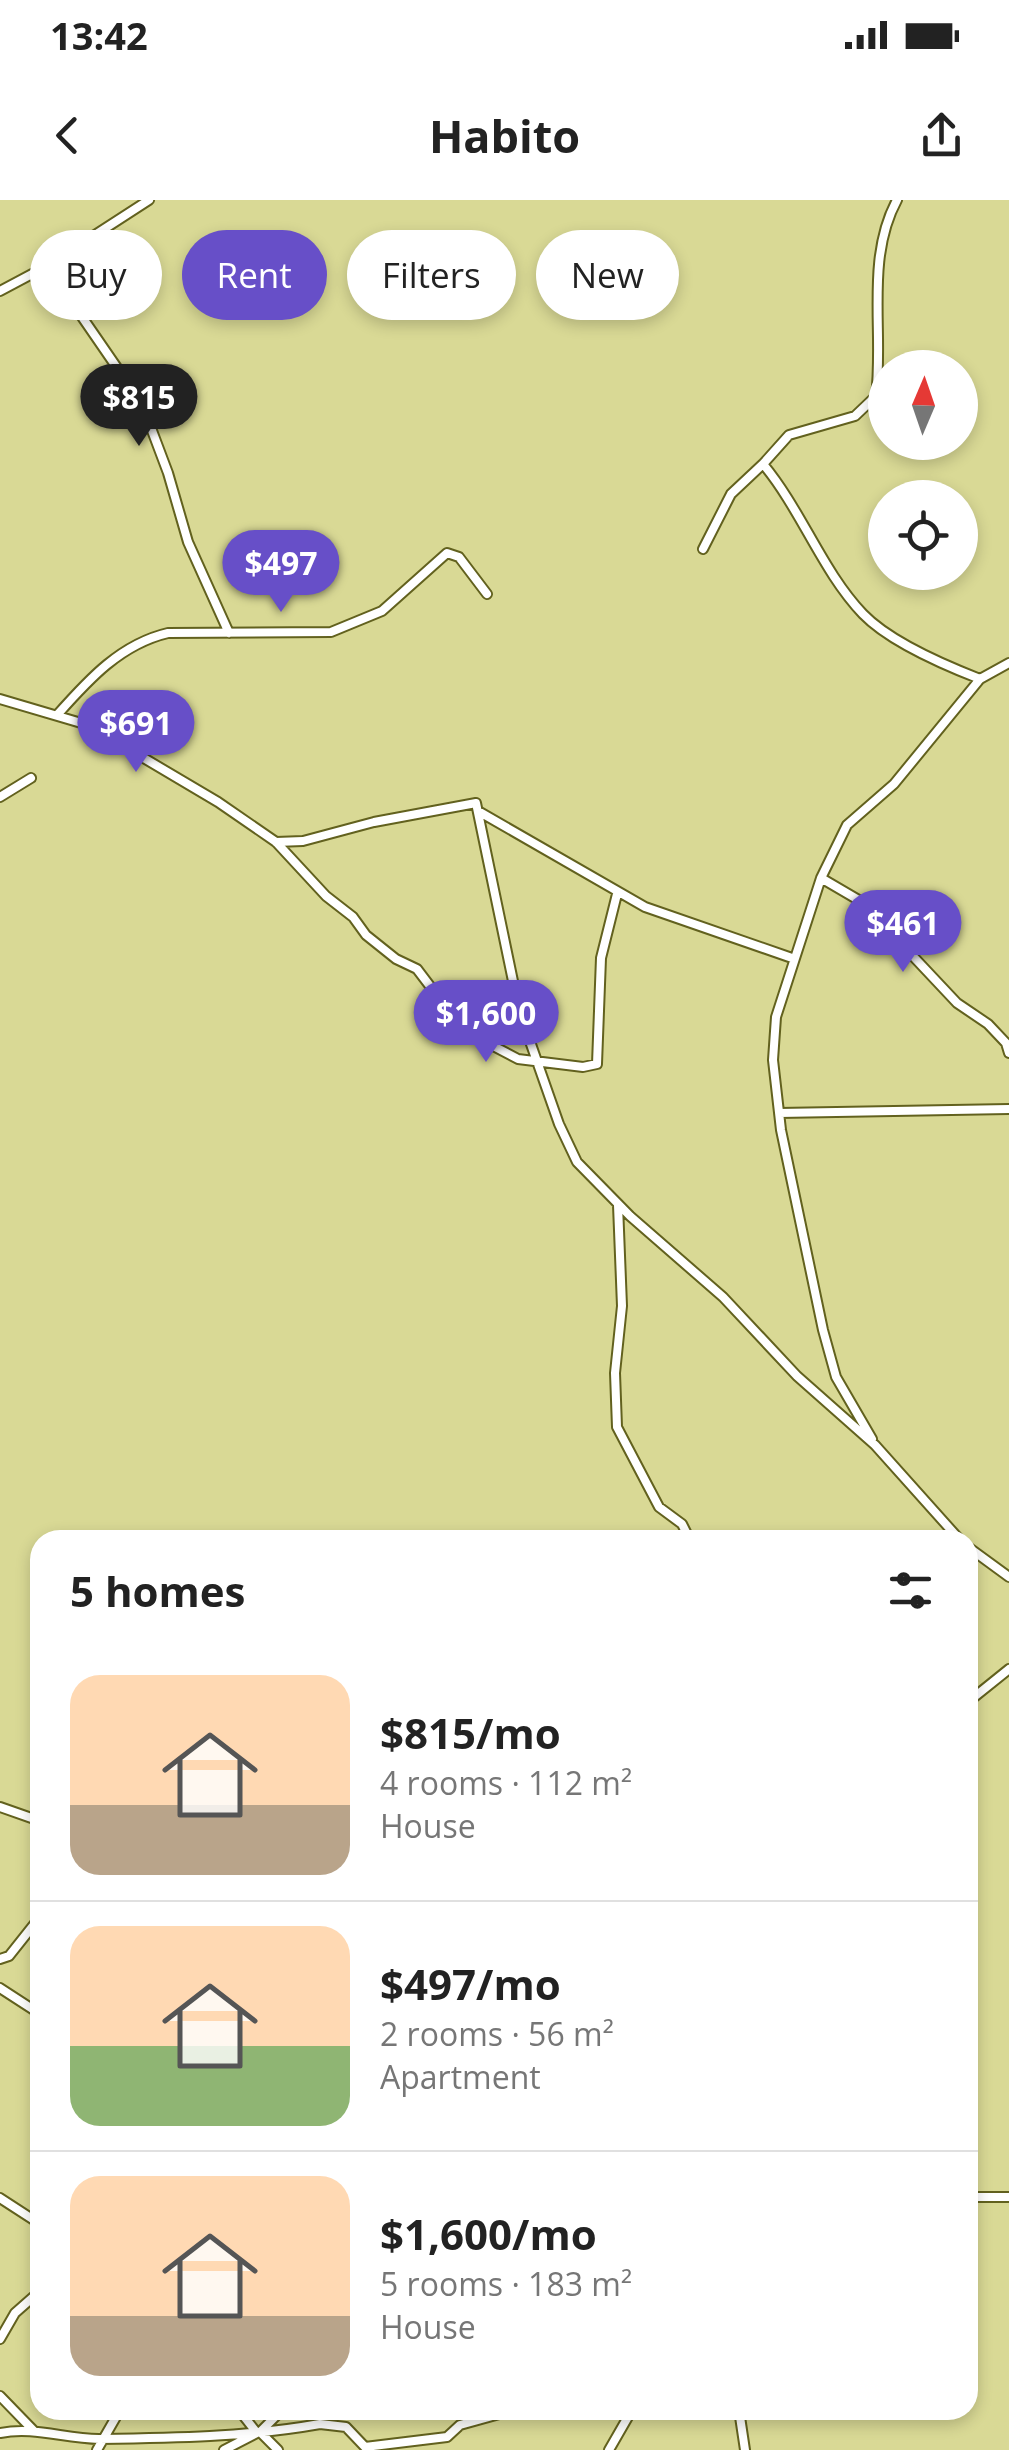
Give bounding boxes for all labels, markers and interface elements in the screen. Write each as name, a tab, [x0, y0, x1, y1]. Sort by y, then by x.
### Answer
text: 13:42	[50, 9, 148, 61]
text: Habito	[429, 105, 580, 166]
icon: back	[40, 108, 95, 163]
icon: share	[914, 108, 969, 163]
chip: Buy	[30, 230, 162, 320]
chip: Rent	[182, 230, 327, 320]
chip: Filters	[347, 230, 516, 320]
chip: New	[536, 230, 679, 320]
north arrow	[868, 350, 978, 460]
map controls	[868, 350, 978, 590]
pin: $815	[80, 364, 198, 449]
text: $815	[102, 375, 176, 418]
button: locate	[868, 480, 978, 590]
pin: $497	[222, 530, 340, 615]
text: $497	[244, 541, 318, 584]
pin: $691	[77, 690, 195, 775]
text: $691	[99, 701, 173, 744]
pin: $461	[844, 890, 962, 975]
text: $461	[866, 901, 940, 944]
pin: $1,600	[405, 980, 567, 1065]
text: $1,600	[436, 991, 536, 1034]
text: 5 homes	[70, 1562, 245, 1619]
icon: filters	[883, 1563, 938, 1618]
text: $815/mo	[380, 1704, 561, 1761]
icon: home	[150, 1715, 270, 1835]
text: 4 rooms · 112 m²	[380, 1761, 632, 1804]
text: House	[380, 1804, 476, 1847]
text: $497/mo	[380, 1955, 561, 2012]
icon: home	[150, 1966, 270, 2086]
text: 2 rooms · 56 m²	[380, 2012, 614, 2055]
text: Apartment	[380, 2055, 541, 2098]
text: $1,600/mo	[380, 2205, 597, 2262]
icon: home	[150, 2216, 270, 2336]
text: 5 rooms · 183 m²	[380, 2262, 632, 2305]
text: House	[380, 2305, 476, 2348]

